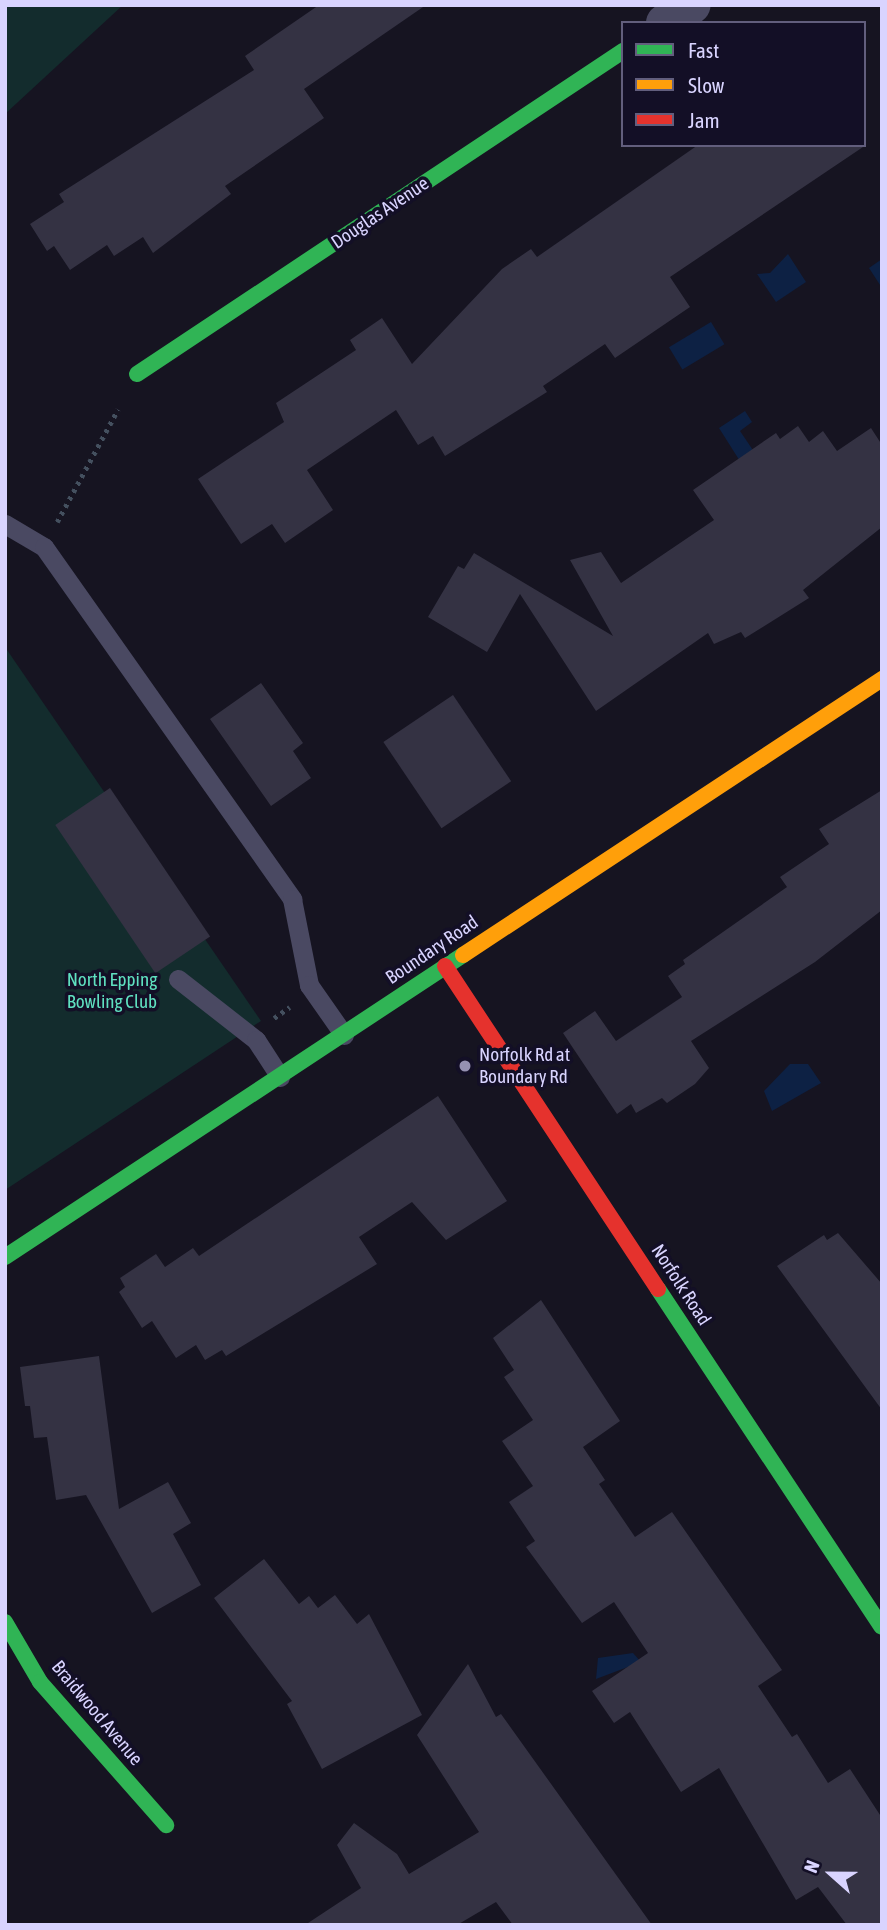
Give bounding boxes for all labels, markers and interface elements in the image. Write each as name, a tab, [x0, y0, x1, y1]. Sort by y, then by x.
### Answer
legend	[621, 21, 866, 147]
text: Fast	[688, 38, 719, 62]
text: Slow	[688, 73, 724, 97]
text: Jam	[688, 108, 720, 132]
street label: Douglas Avenue	[327, 172, 433, 254]
street label: Boundary Road	[381, 911, 483, 989]
park label: North Epping Bowling Club	[67, 969, 157, 1013]
place label: Norfolk Rd at Boundary Rd	[479, 1044, 570, 1088]
marker: Norfolk Rd at Boundary Rd	[457, 1058, 473, 1074]
street label: Norfolk Road	[646, 1240, 716, 1330]
street label: Braidwood Avenue	[47, 1656, 147, 1770]
north arrow	[796, 1839, 866, 1909]
text: N	[799, 1857, 824, 1876]

